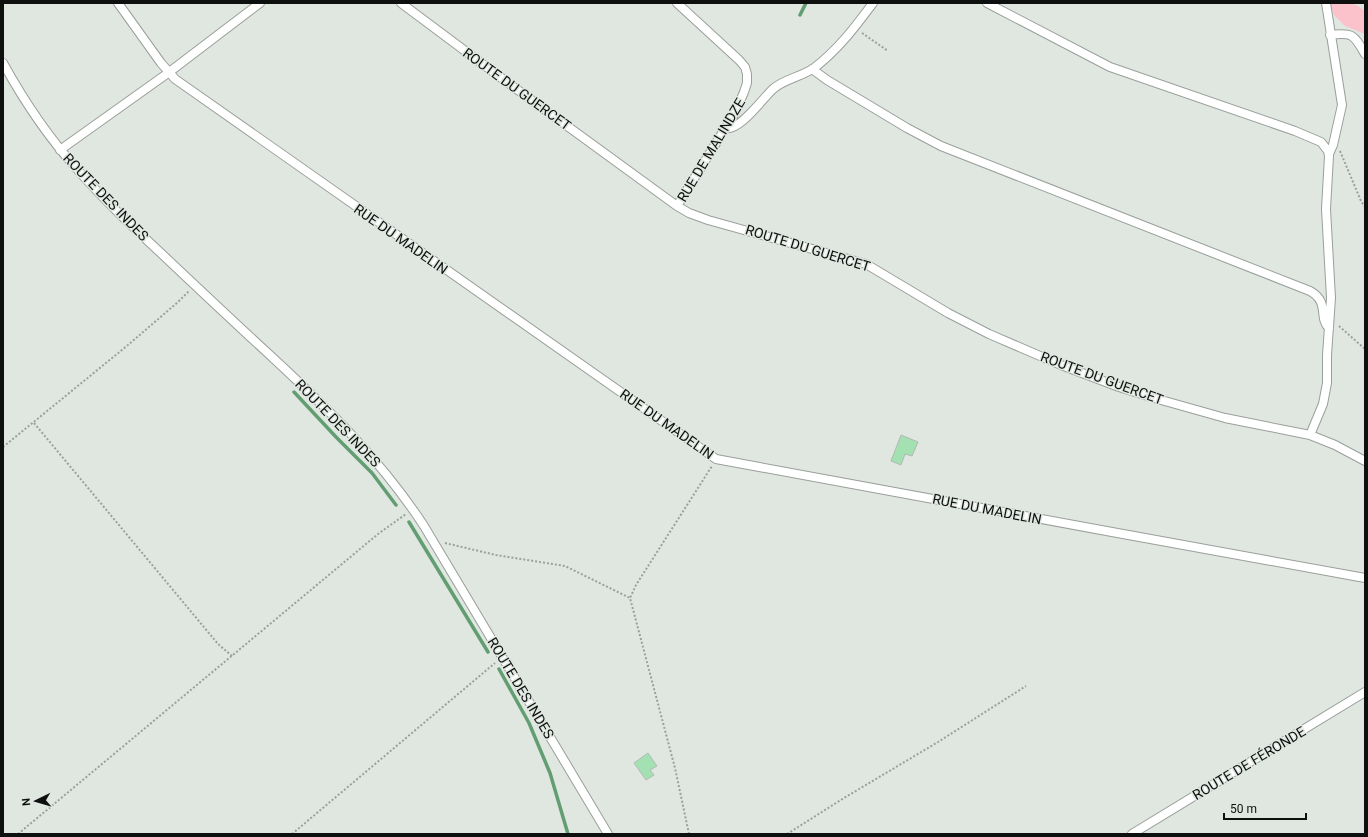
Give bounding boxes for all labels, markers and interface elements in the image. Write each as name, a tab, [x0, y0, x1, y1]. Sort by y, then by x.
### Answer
street label: ROUTE DU GUERCET	[460, 44, 575, 134]
street label: RUE DE MALINDZE	[674, 95, 748, 205]
street label: ROUTE DES INDES	[60, 150, 152, 244]
street label: RUE DU MADELIN	[351, 201, 451, 277]
street label: ROUTE DU GUERCET	[744, 221, 873, 275]
street label: ROUTE DU GUERCET	[1038, 348, 1166, 408]
street label: ROUTE DES INDES	[292, 376, 384, 470]
street label: RUE DU MADELIN	[617, 386, 717, 462]
street label: RUE DU MADELIN	[931, 491, 1043, 527]
street label: ROUTE DES INDES	[484, 634, 558, 742]
street label: ROUTE DE FÉRONDE	[1189, 722, 1308, 803]
north arrow	[16, 781, 56, 821]
scale bar	[1224, 795, 1306, 821]
text: N	[20, 797, 33, 806]
text: 50 m	[1230, 802, 1257, 816]

